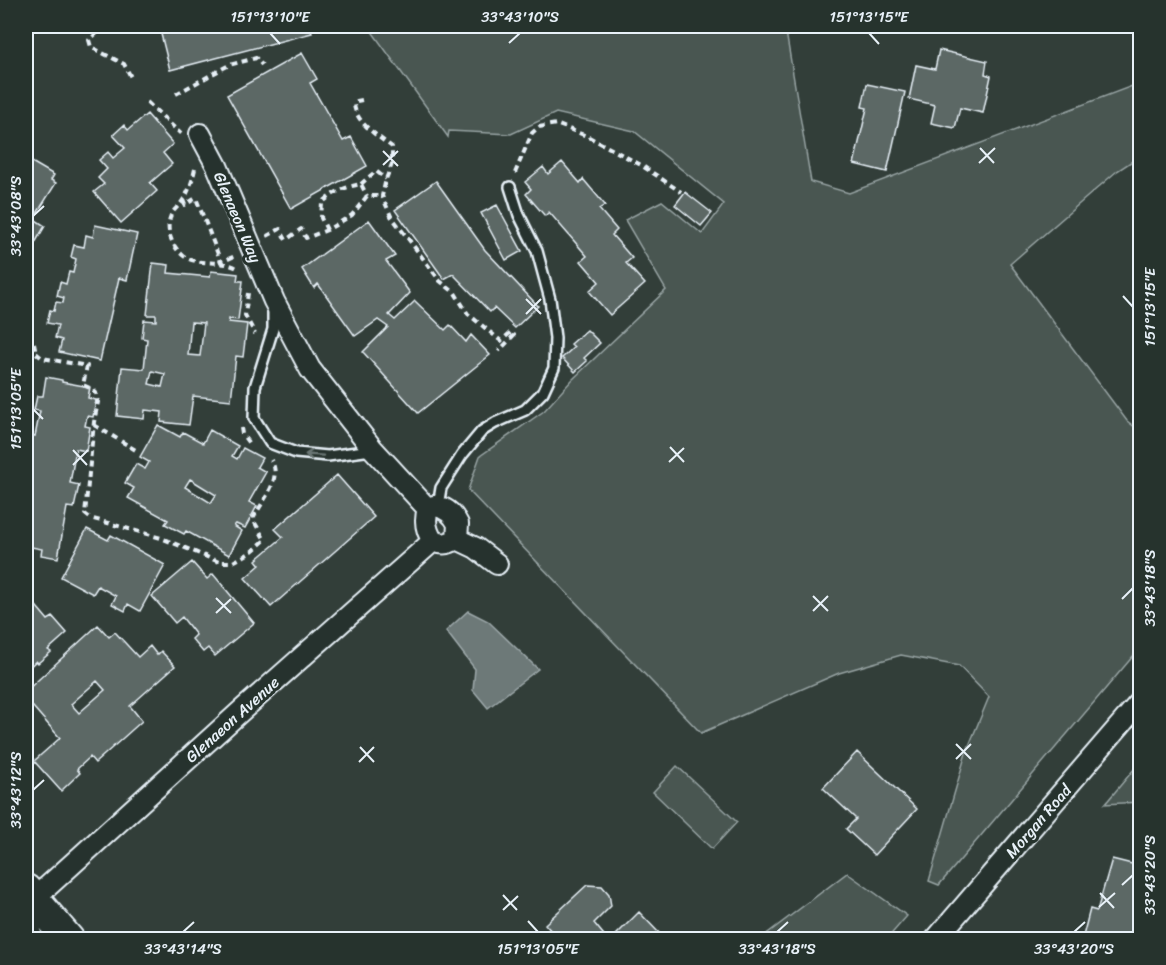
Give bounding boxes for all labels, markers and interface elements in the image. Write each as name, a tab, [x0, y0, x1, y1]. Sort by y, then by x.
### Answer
text: 151°13'10"E	[230, 4, 311, 30]
text: 33°43'10"S	[481, 4, 559, 30]
text: 151°13'15"E	[830, 4, 910, 30]
street label: Glenaeon Way	[205, 167, 270, 268]
text: 33°43'08"S	[3, 175, 29, 256]
text: 151°13'15"E	[1137, 266, 1163, 346]
text: 151°13'05"E	[3, 366, 29, 450]
one-way arrow	[305, 449, 325, 460]
text: 33°43'18"S	[1137, 549, 1163, 627]
street label: Glenaeon Avenue	[178, 669, 287, 770]
text: 33°43'12"S	[3, 751, 29, 828]
street label: Morgan Road	[998, 776, 1080, 865]
text: 33°43'20"S	[1137, 834, 1163, 915]
text: 33°43'14"S	[144, 936, 222, 962]
text: 151°13'05"E	[497, 936, 581, 962]
text: 33°43'18"S	[738, 936, 816, 962]
text: 33°43'20"S	[1034, 936, 1115, 962]

